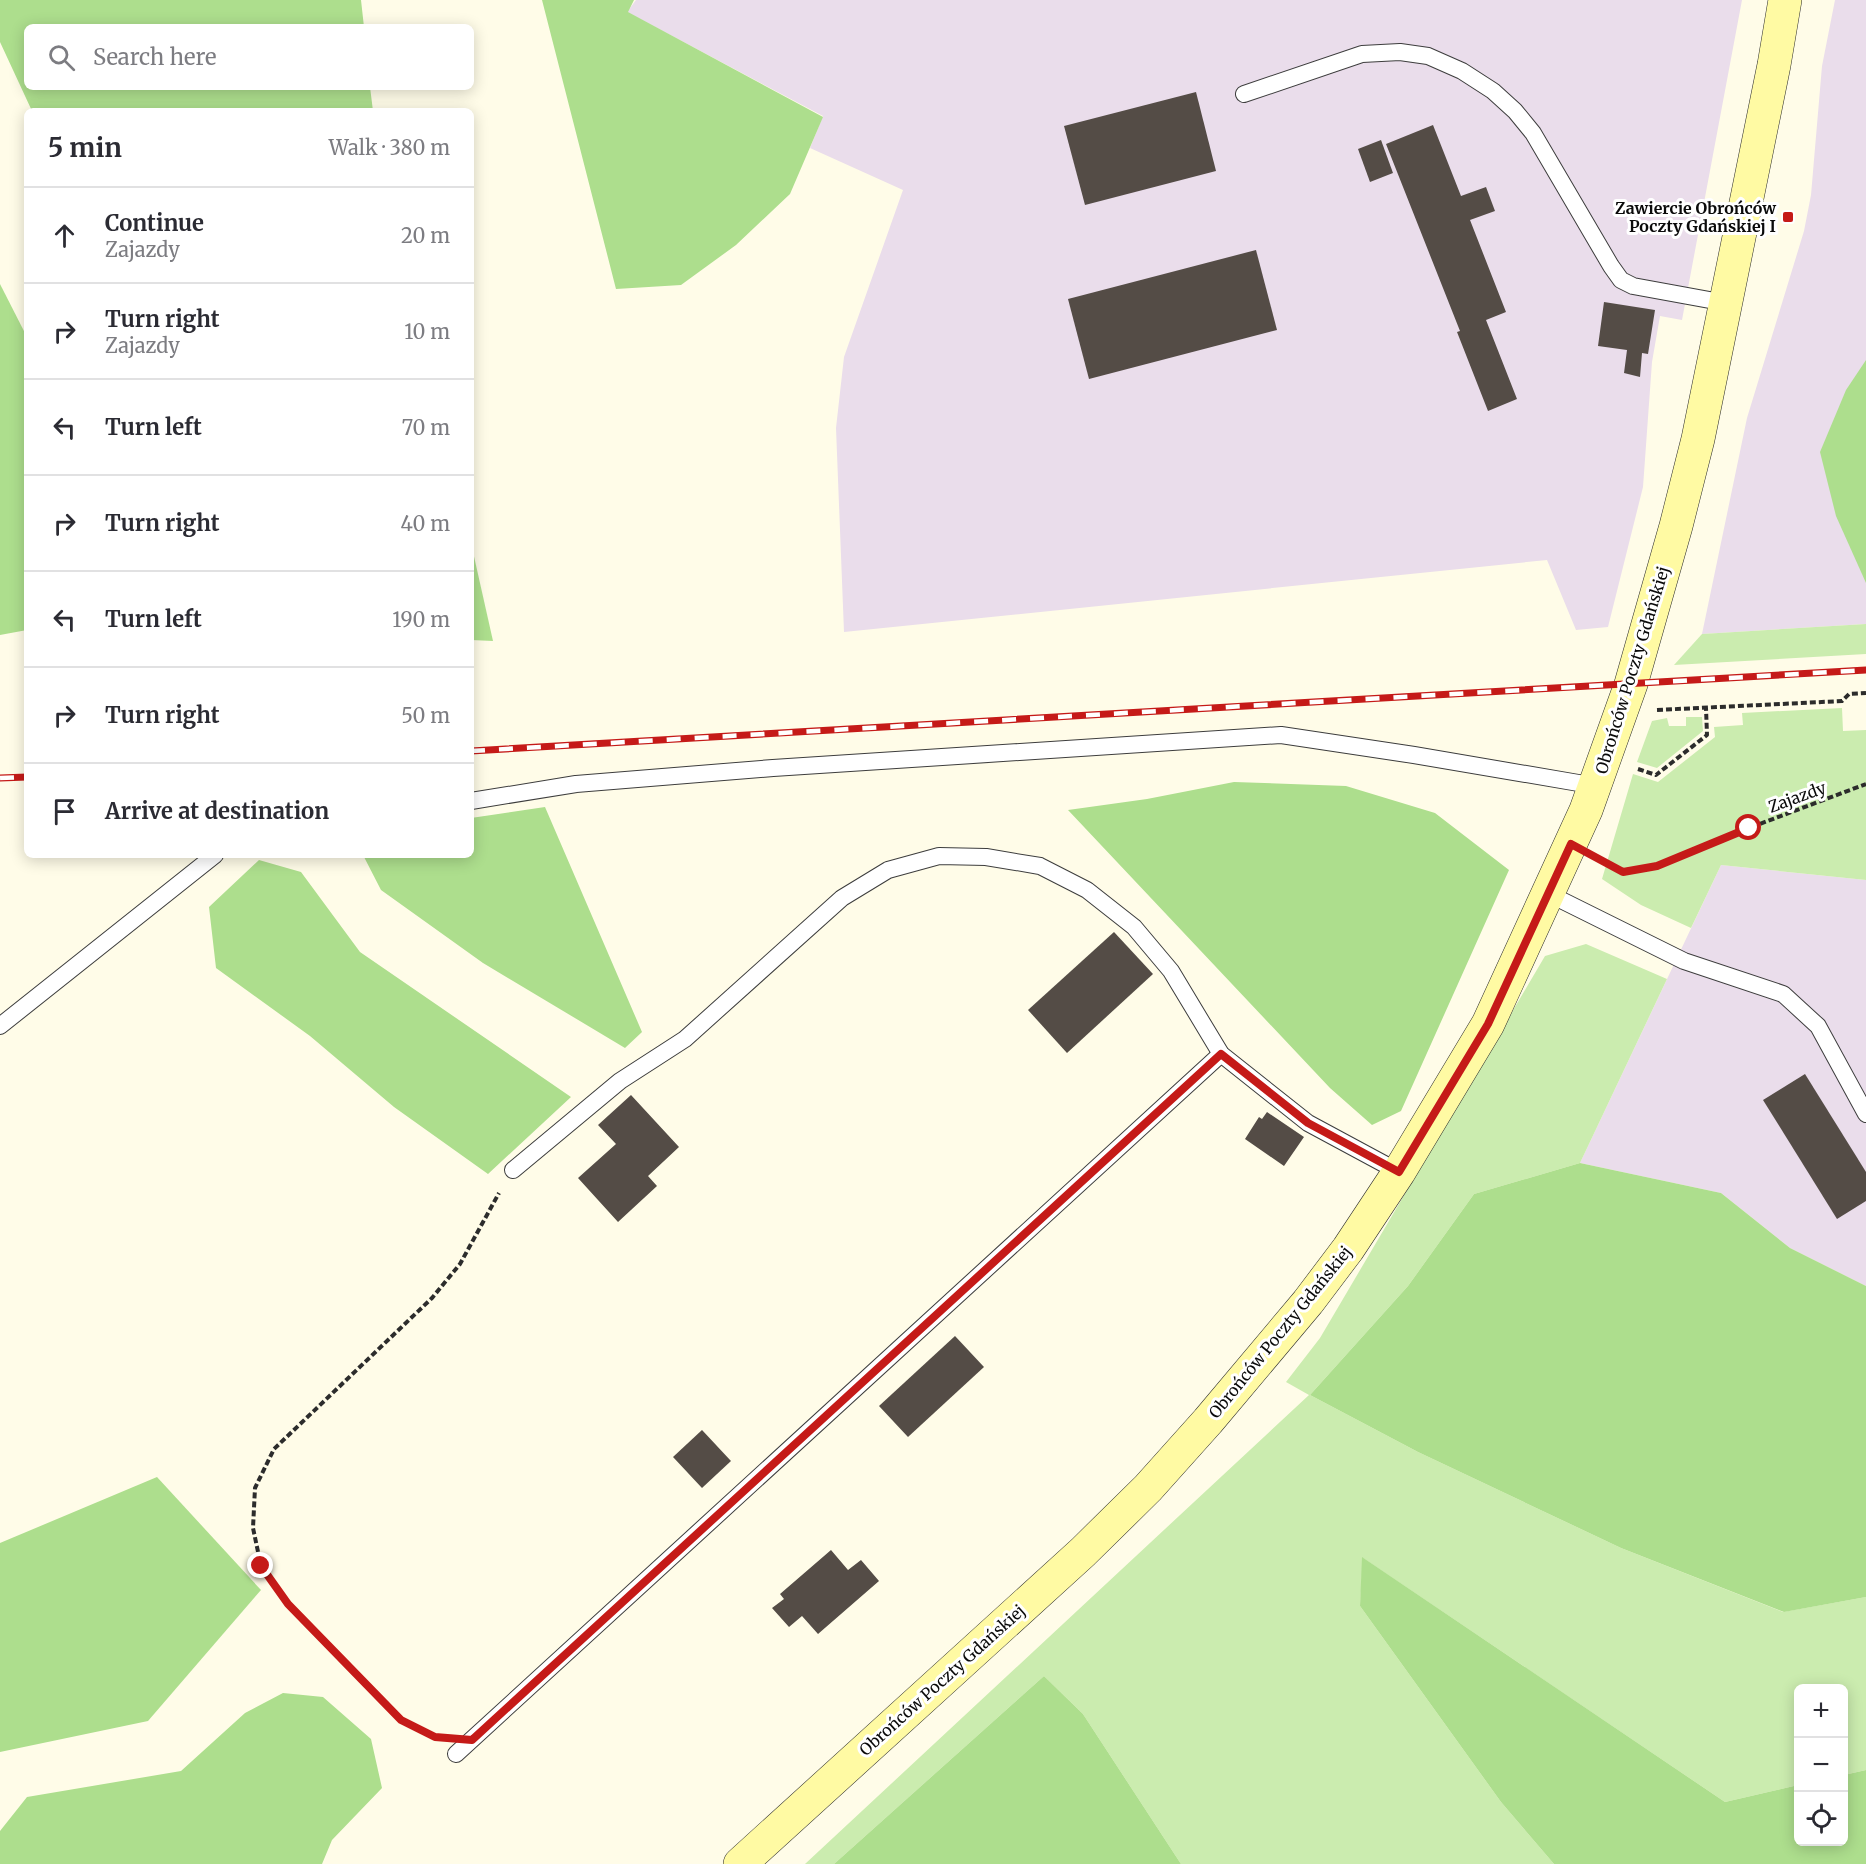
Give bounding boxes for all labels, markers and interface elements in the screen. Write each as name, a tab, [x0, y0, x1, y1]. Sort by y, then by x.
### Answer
search box	[24, 24, 474, 90]
icon: search	[45, 41, 78, 74]
text: Search here	[93, 43, 216, 71]
text: 5 min	[48, 131, 122, 164]
text: Walk · 380 m	[329, 135, 450, 160]
place label: Zawiercie Obrońców Poczty Gdańskiej I	[1615, 198, 1776, 236]
text: Continue	[105, 209, 204, 237]
marker: Zawiercie Obrońców Poczty Gdańskiej I	[1781, 210, 1795, 224]
icon: ahead	[48, 219, 81, 252]
text: 20 m	[401, 223, 450, 248]
text: Zajazdy	[105, 237, 180, 262]
text: Turn right	[105, 305, 219, 333]
icon: right	[48, 315, 81, 348]
text: 10 m	[404, 319, 450, 344]
text: Zajazdy	[105, 333, 180, 358]
icon: left	[48, 411, 81, 444]
text: Turn left	[105, 413, 202, 441]
text: 70 m	[402, 415, 450, 440]
icon: right	[48, 507, 81, 540]
text: Turn right	[105, 509, 219, 537]
text: 40 m	[400, 511, 450, 536]
street label: Obrońców Poczty Gdańskiej	[1591, 564, 1673, 776]
icon: left	[48, 603, 81, 636]
text: Turn left	[105, 605, 202, 633]
text: 190 m	[392, 607, 450, 632]
icon: right	[48, 699, 81, 732]
text: Turn right	[105, 701, 219, 729]
text: 50 m	[401, 703, 450, 728]
street label: Zajazdy	[1765, 777, 1829, 817]
icon: arrive	[48, 795, 81, 828]
text: Arrive at destination	[105, 797, 329, 825]
route start	[1735, 814, 1761, 840]
street label: Obrońców Poczty Gdańskiej	[1204, 1242, 1356, 1422]
route end	[247, 1552, 273, 1578]
street label: Obrońców Poczty Gdańskiej	[855, 1600, 1029, 1760]
map controls	[1794, 1684, 1848, 1846]
button: +	[1794, 1684, 1848, 1738]
button: −	[1794, 1738, 1848, 1792]
button: locate	[1794, 1792, 1848, 1846]

